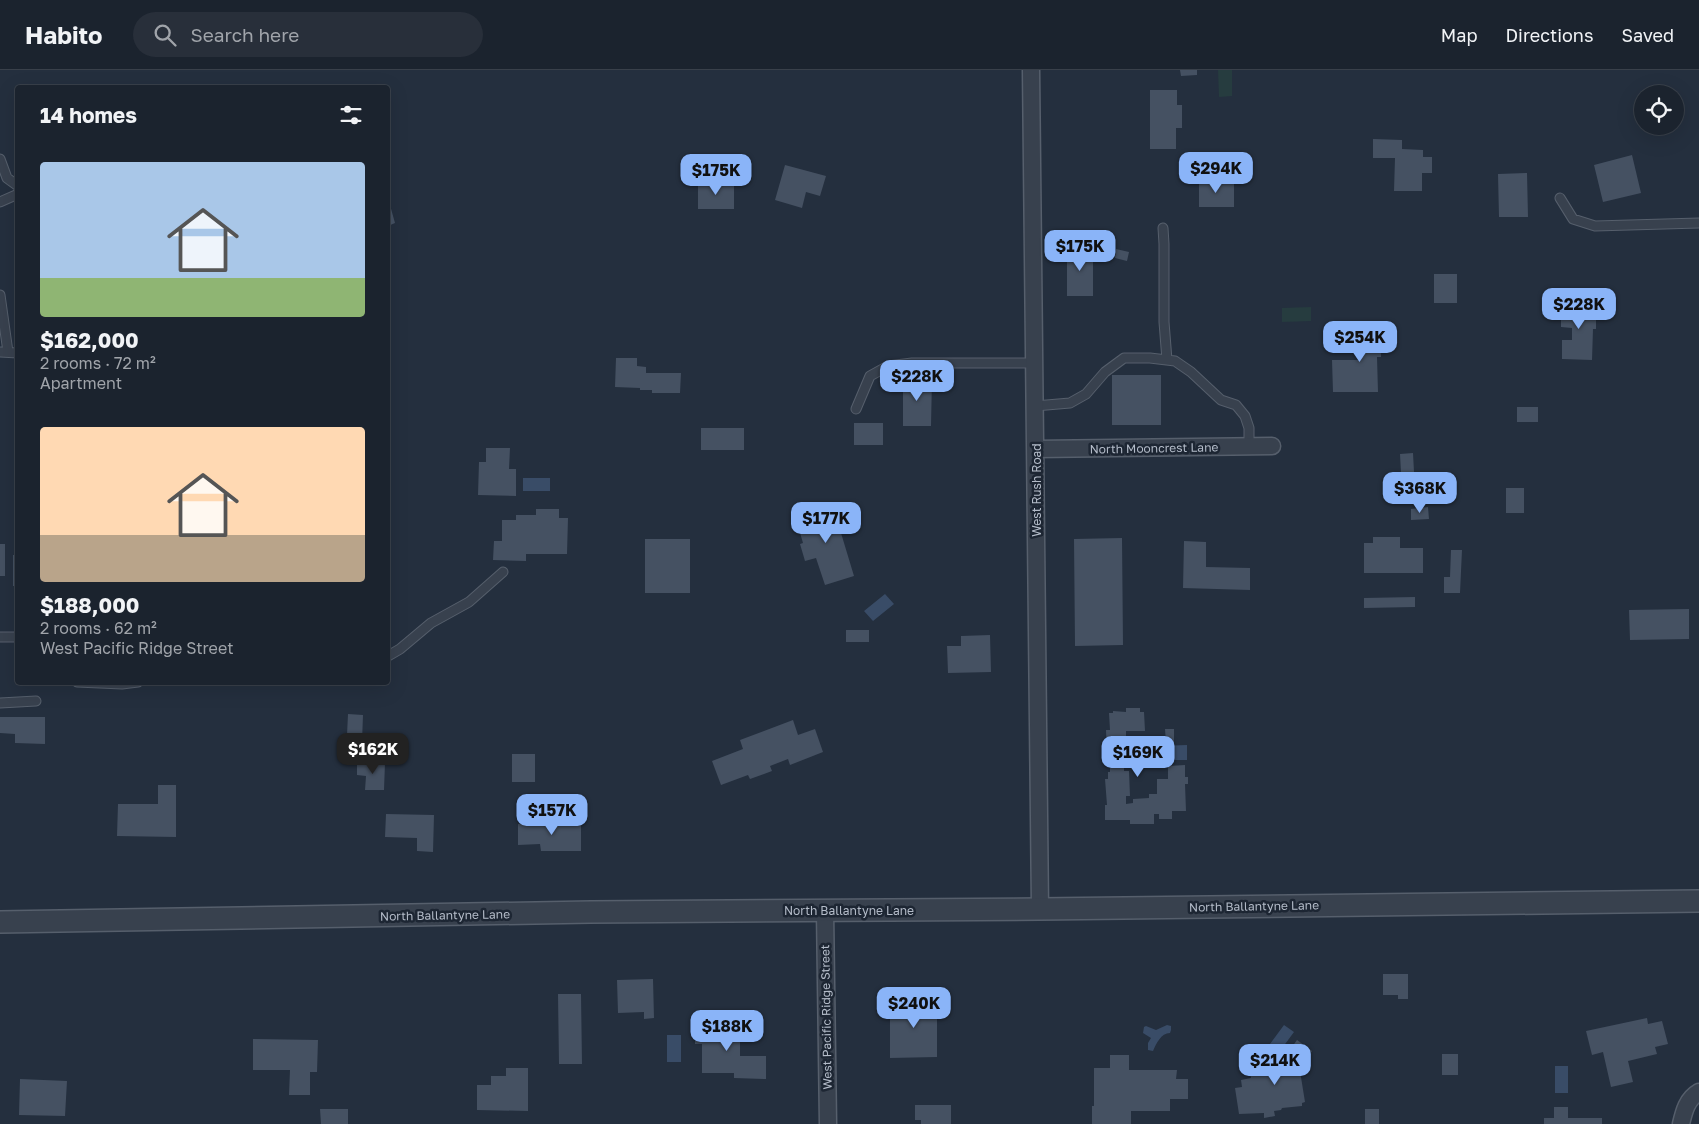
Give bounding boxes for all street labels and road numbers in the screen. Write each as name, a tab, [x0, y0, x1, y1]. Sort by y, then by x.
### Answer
street label: North Mooncrest Lane	[1089, 439, 1219, 457]
street label: West Rush Road	[1029, 443, 1044, 537]
street label: North Ballantyne Lane	[1189, 897, 1319, 915]
street label: North Ballantyne Lane	[784, 903, 914, 918]
street label: North Ballantyne Lane	[380, 906, 510, 924]
street label: West Pacific Ridge Street	[817, 944, 835, 1090]

